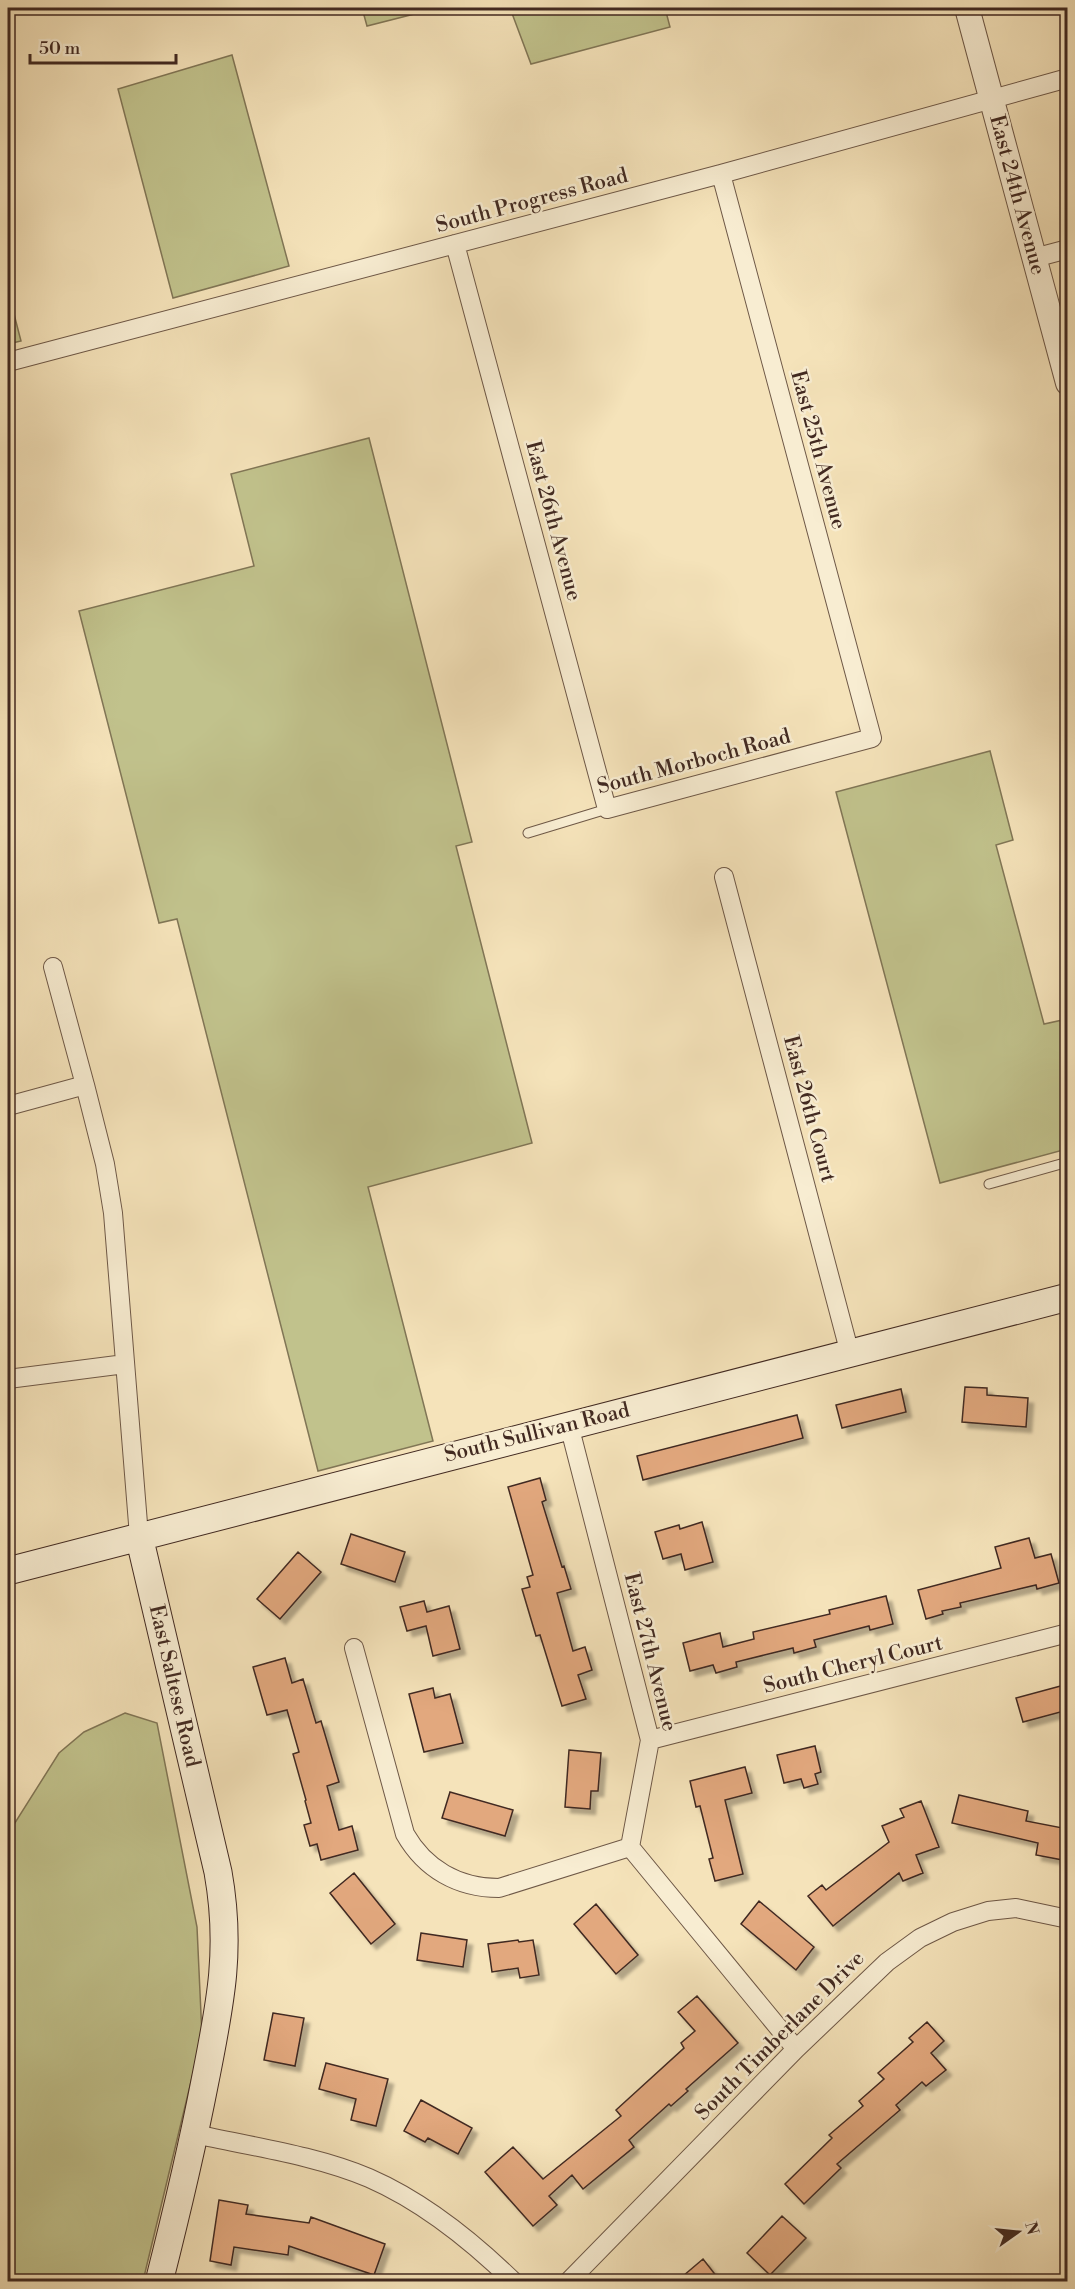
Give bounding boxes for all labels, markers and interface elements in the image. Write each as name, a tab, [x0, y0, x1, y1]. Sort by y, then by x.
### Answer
scale bar	[30, 27, 176, 65]
text: 50 m	[39, 37, 81, 60]
street label: East 24th Avenue	[983, 112, 1051, 278]
street label: South Progress Road	[433, 163, 631, 239]
street label: East 25th Avenue	[784, 368, 852, 532]
street label: East 26th Avenue	[519, 438, 587, 604]
street label: South Morboch Road	[594, 724, 794, 800]
street label: East 26th Court	[777, 1033, 841, 1186]
street label: South Sullivan Road	[442, 1397, 633, 1469]
street label: East 27th Avenue	[618, 1570, 682, 1734]
street label: East Saltese Road	[143, 1602, 205, 1770]
street label: South Cheryl Court	[761, 1630, 946, 1700]
street label: South Timberlane Drive	[690, 1946, 870, 2126]
north arrow	[988, 2202, 1048, 2262]
text: N	[1020, 2220, 1043, 2237]

